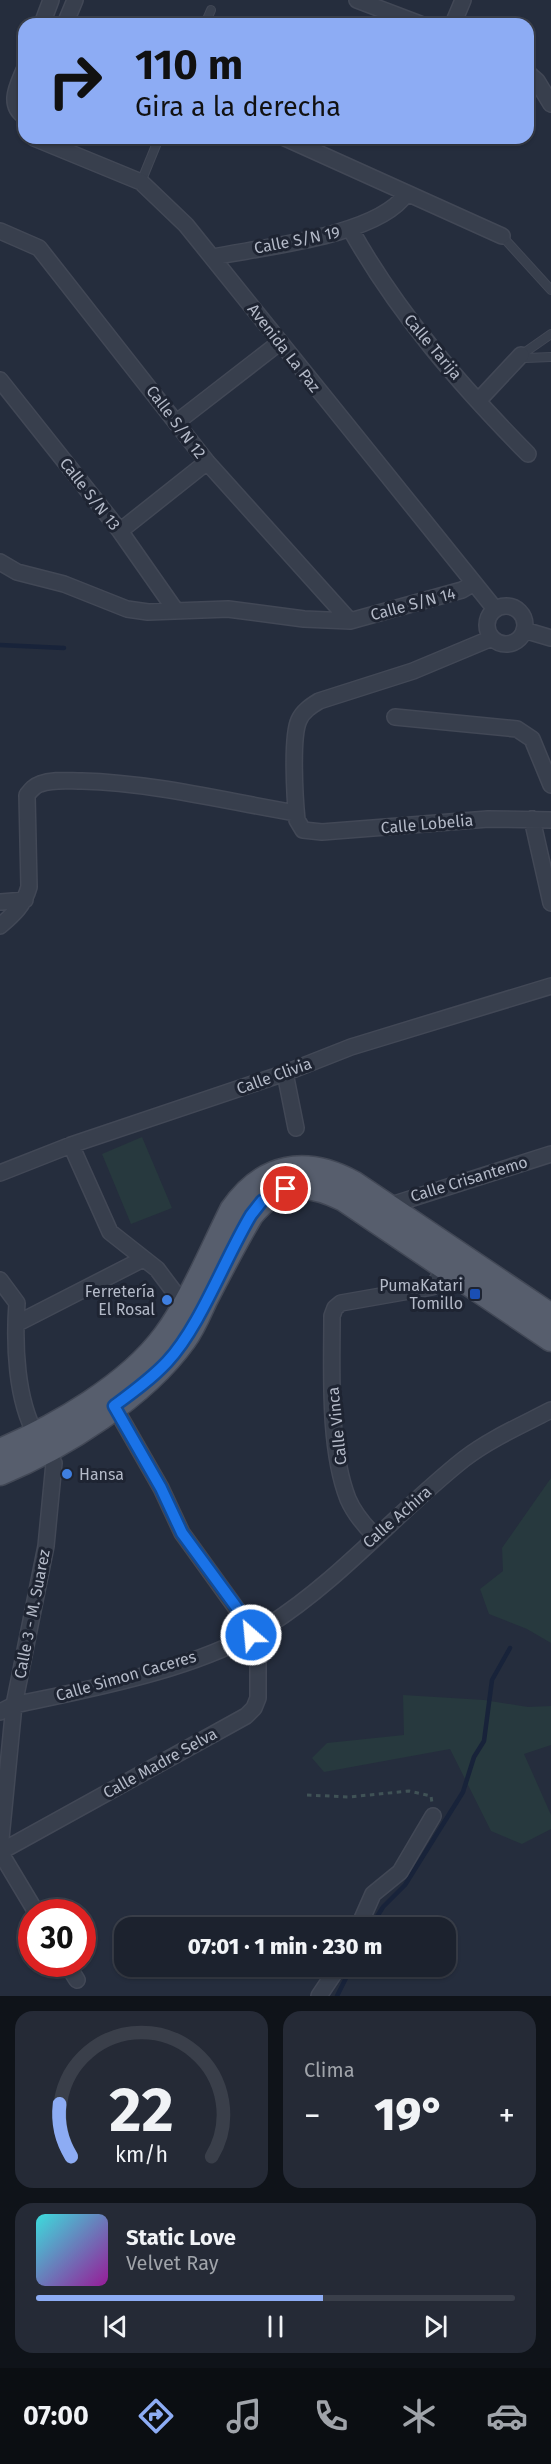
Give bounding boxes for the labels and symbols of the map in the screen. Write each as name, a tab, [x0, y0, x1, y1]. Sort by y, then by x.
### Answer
street label: Calle S/N 19	[252, 222, 342, 258]
street label: Avenida La Paz	[244, 300, 324, 396]
street label: Calle Tarija	[400, 310, 466, 384]
street label: Calle S/N 12	[142, 382, 210, 462]
street label: Calle S/N 13	[56, 454, 124, 534]
street label: Calle S/N 14	[368, 583, 458, 624]
street label: Calle Lobelia	[380, 810, 474, 838]
street label: Calle Clivia	[234, 1054, 314, 1098]
street label: Calle Crisantemo	[408, 1152, 530, 1206]
pin	[260, 1163, 311, 1214]
place label: PumaKatari Tomillo	[379, 1276, 463, 1313]
place label: Ferretería El Rosal	[85, 1282, 155, 1319]
marker: PumaKatari Tomillo	[468, 1287, 482, 1301]
marker: Ferretería El Rosal	[160, 1293, 174, 1307]
street label: Calle Vinca	[323, 1386, 351, 1466]
place label: Hansa	[79, 1465, 124, 1484]
marker: Hansa	[60, 1467, 74, 1481]
street label: Calle Achira	[359, 1482, 435, 1552]
street label: Calle 3 - M. Suarez	[10, 1548, 54, 1680]
position arrow	[219, 1603, 283, 1667]
street label: Calle Simon Caceres	[54, 1647, 198, 1705]
street label: Calle Madre Selva	[100, 1724, 220, 1802]
speed limit sign: 30	[18, 1899, 96, 1977]

